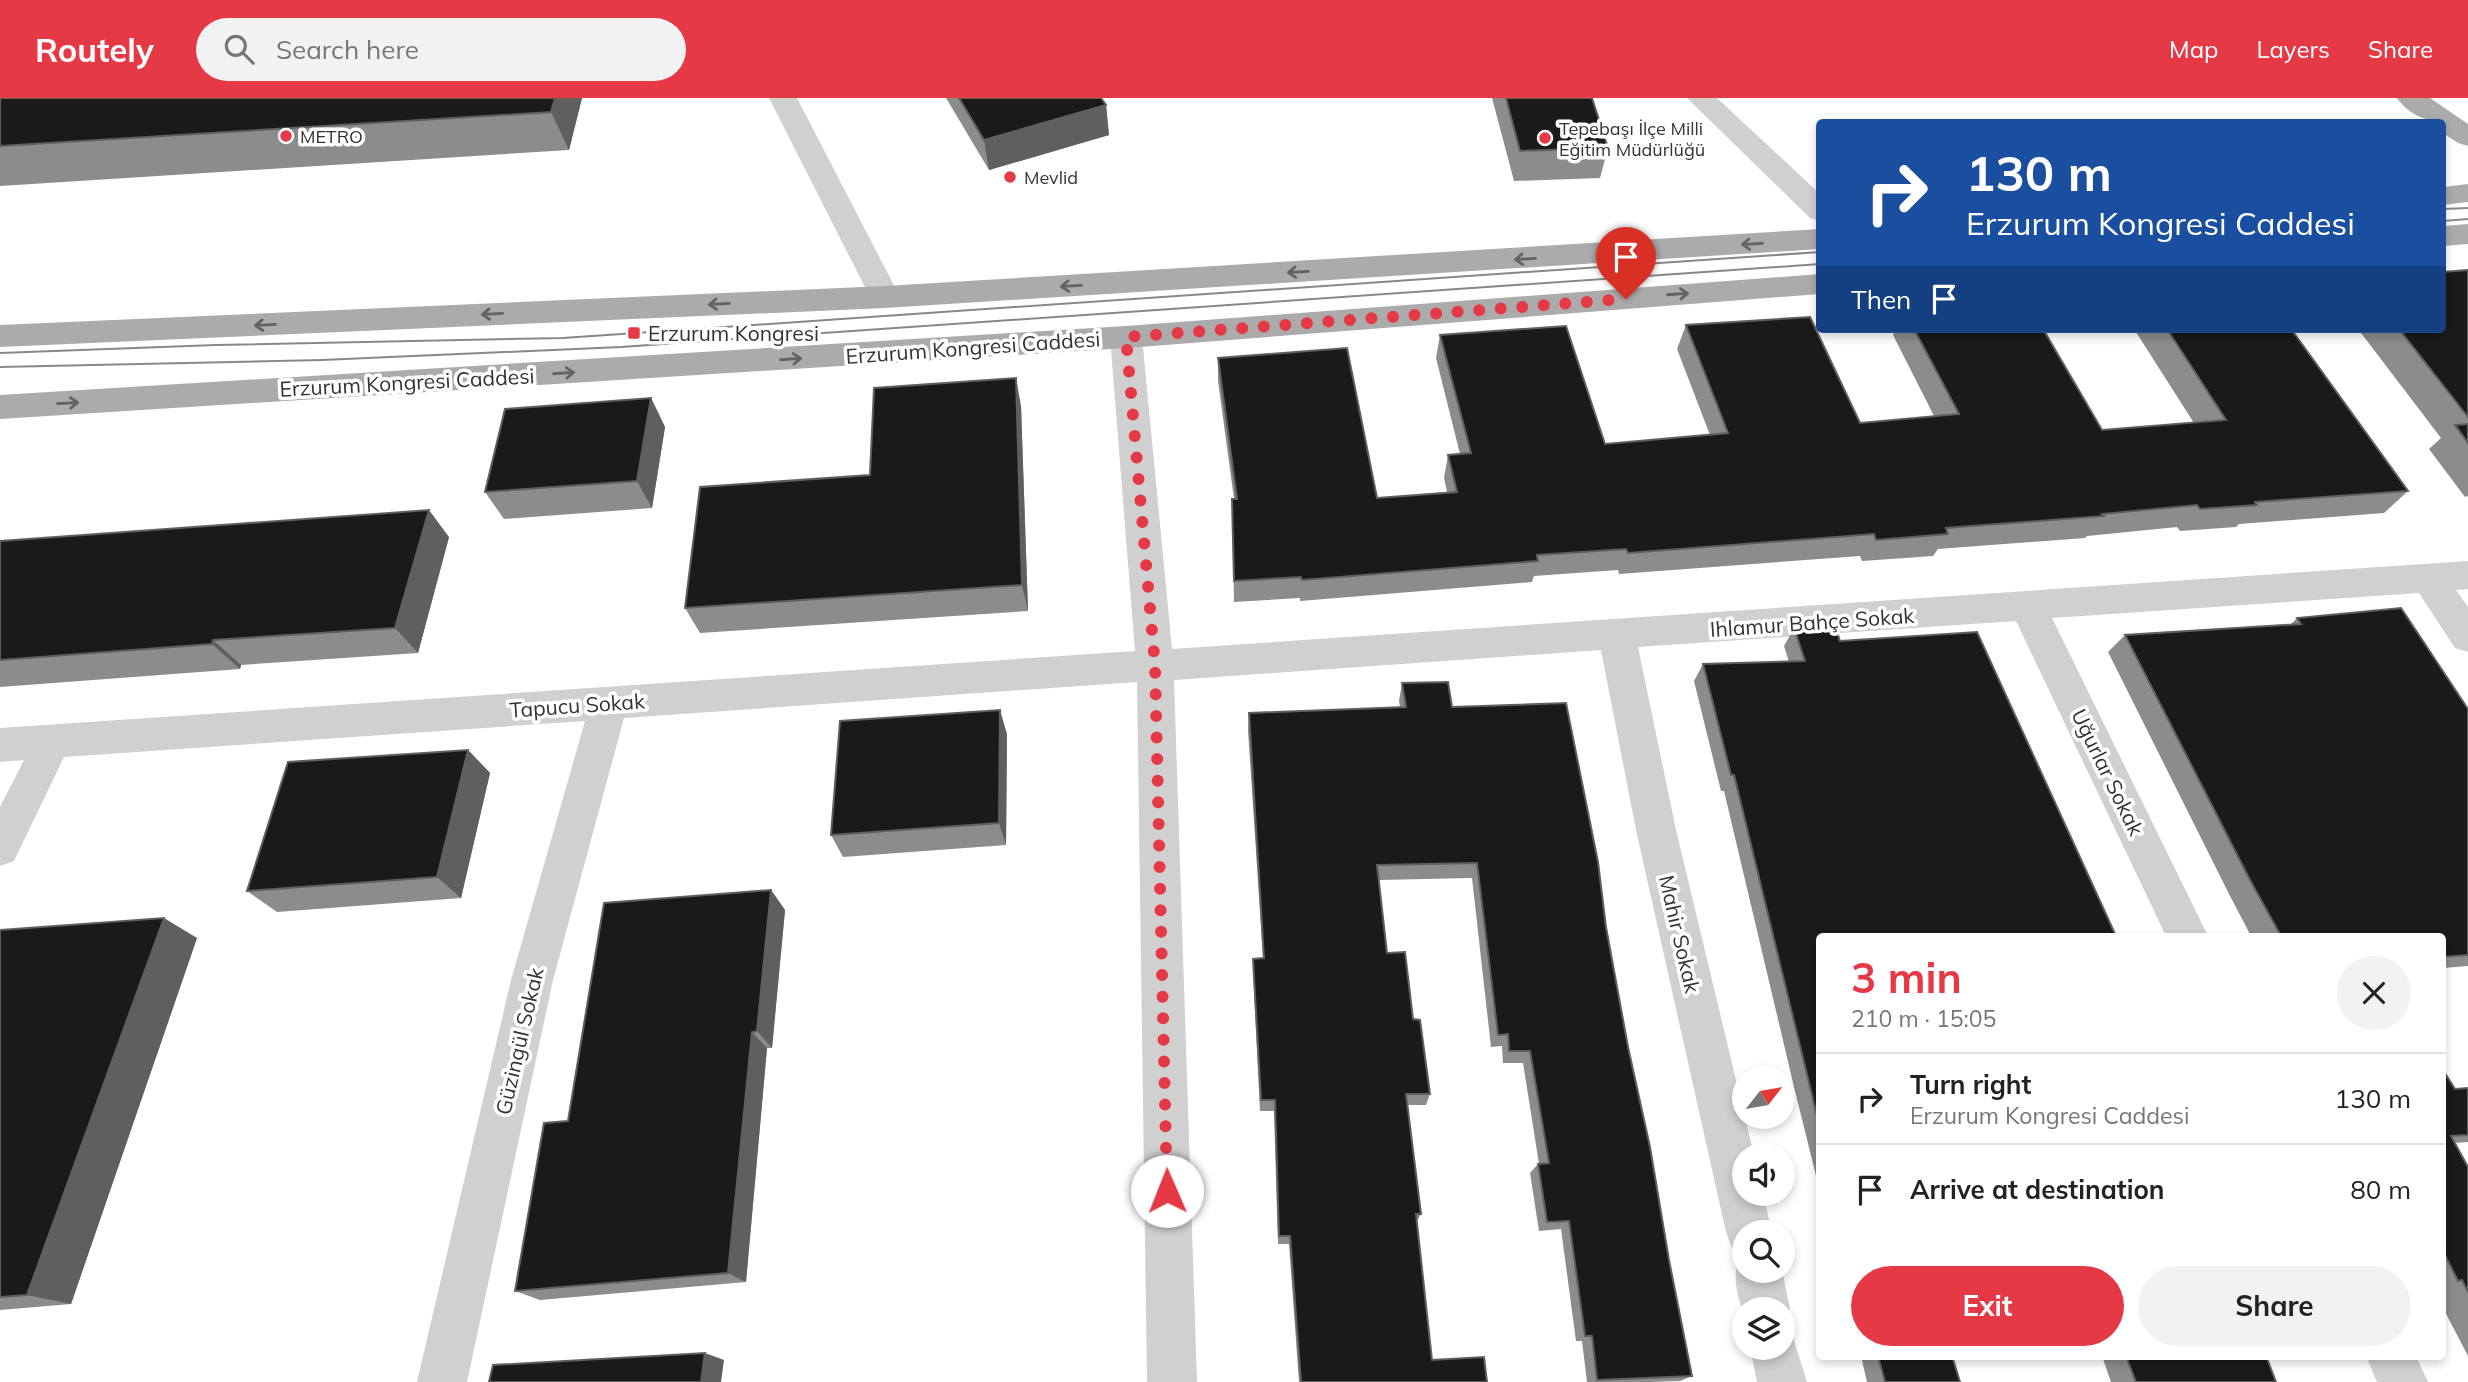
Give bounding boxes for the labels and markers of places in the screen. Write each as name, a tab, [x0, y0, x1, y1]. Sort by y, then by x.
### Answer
place label: Tepebaşı İlçe Milli Eğitim Müdürlüğü	[1559, 117, 1705, 161]
place label: METRO	[300, 125, 363, 148]
marker: METRO	[278, 128, 294, 144]
marker: Tepebaşı İlçe Milli Eğitim Müdürlüğü	[1537, 130, 1553, 146]
place label: Mevlid	[1024, 166, 1078, 189]
marker: Mevlid	[1002, 169, 1018, 185]
pin	[1596, 227, 1656, 299]
place label: Erzurum Kongresi	[648, 320, 819, 346]
marker: Erzurum Kongresi	[626, 325, 642, 341]

